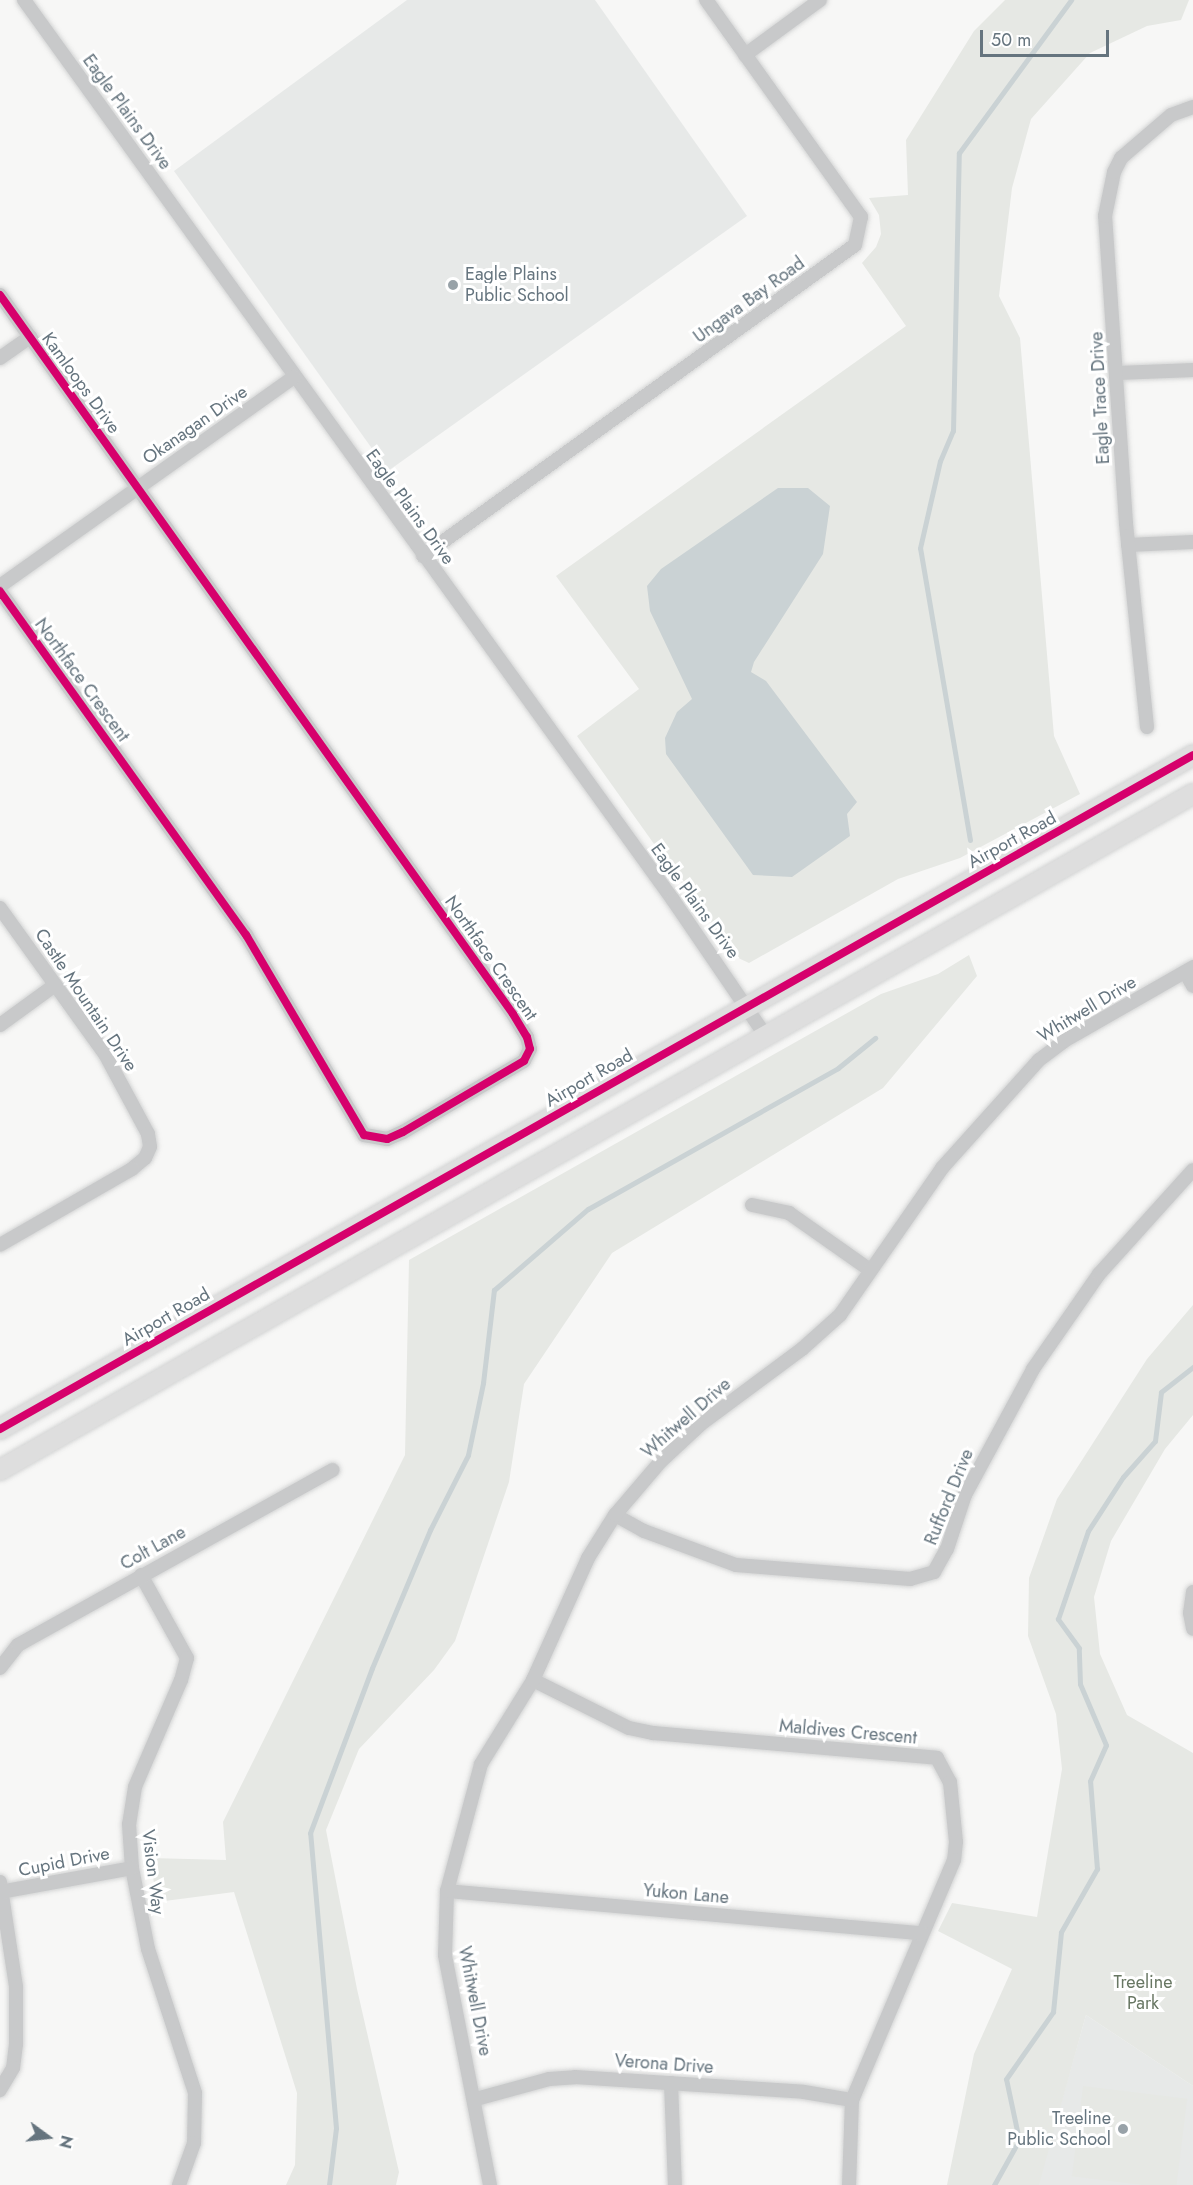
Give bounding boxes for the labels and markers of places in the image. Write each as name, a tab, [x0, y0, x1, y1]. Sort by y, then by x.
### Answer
place label: Eagle Plains Public School	[465, 264, 569, 306]
marker: Eagle Plains Public School	[446, 278, 460, 292]
place label: Treeline Public School	[1007, 2108, 1111, 2150]
marker: Treeline Public School	[1116, 2122, 1130, 2136]

